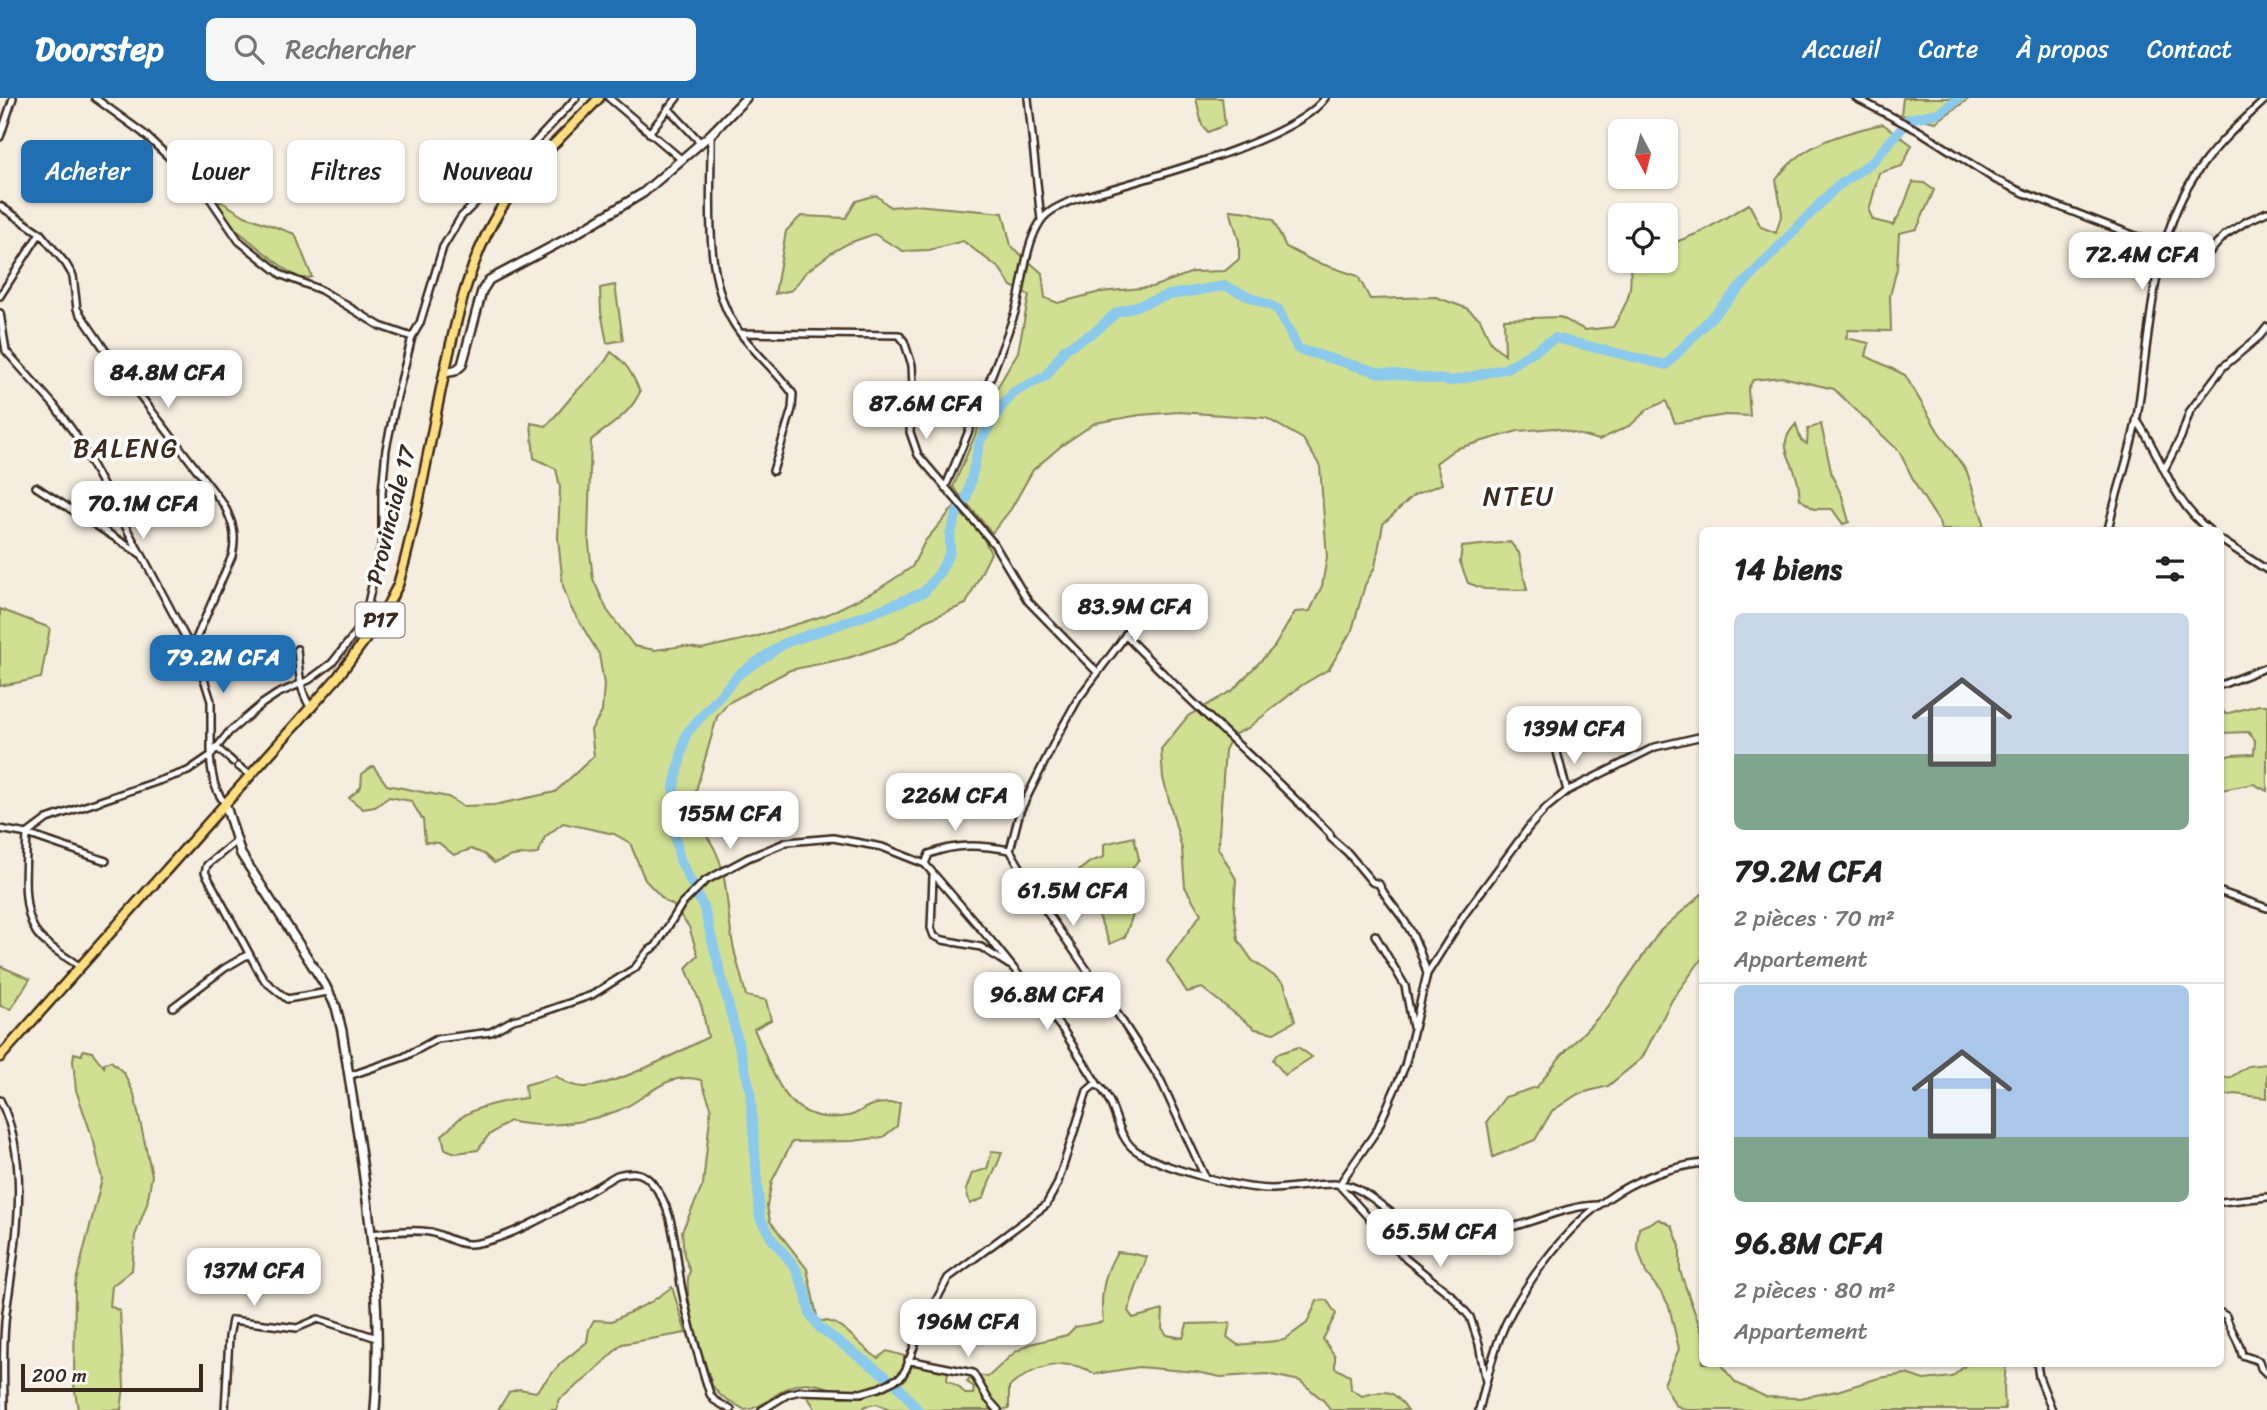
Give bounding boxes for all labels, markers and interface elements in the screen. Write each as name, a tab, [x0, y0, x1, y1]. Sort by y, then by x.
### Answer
search box	[206, 18, 696, 81]
text: Doorstep	[35, 20, 164, 78]
text: Rechercher	[286, 26, 415, 72]
text: Accueil	[1802, 28, 1881, 70]
text: Carte	[1919, 28, 1978, 70]
text: À propos	[2016, 28, 2109, 70]
text: Contact	[2147, 28, 2232, 70]
icon: search	[230, 30, 268, 68]
north arrow	[1608, 119, 1678, 189]
map controls	[1608, 119, 1678, 273]
chip: Acheter	[21, 140, 153, 203]
chip: Louer	[167, 140, 273, 203]
chip: Filtres	[287, 140, 405, 203]
chip: Nouveau	[419, 140, 557, 203]
button: locate	[1608, 203, 1678, 273]
pin: 72.4M CFA	[2062, 232, 2222, 292]
text: 72.4M CFA	[2085, 234, 2199, 275]
pin: 84.8M CFA	[88, 350, 248, 410]
text: 84.8M CFA	[110, 352, 226, 393]
pin: 87.6M CFA	[846, 382, 1006, 441]
text: 87.6M CFA	[869, 383, 983, 424]
district label: BALENG	[73, 425, 179, 471]
street label: Provinciale 17	[354, 440, 428, 589]
district label: NTEU	[1483, 473, 1555, 519]
pin: 70.1M CFA	[63, 482, 223, 541]
text: 70.1M CFA	[87, 483, 199, 524]
text: 14 biens	[1734, 542, 1842, 596]
icon: filters	[2151, 550, 2189, 588]
pin: 83.9M CFA	[1055, 584, 1215, 644]
text: 83.9M CFA	[1078, 586, 1192, 627]
road number: P17	[356, 602, 404, 638]
pin: 79.2M CFA	[143, 636, 303, 695]
text: 79.2M CFA	[166, 637, 280, 678]
icon: home	[1899, 659, 2025, 785]
pin: 139M CFA	[1502, 706, 1646, 766]
text: 139M CFA	[1522, 708, 1626, 749]
pin: 226M CFA	[883, 774, 1027, 833]
text: 226M CFA	[902, 775, 1008, 816]
pin: 155M CFA	[658, 792, 802, 851]
text: 155M CFA	[678, 793, 782, 834]
text: 79.2M CFA	[1734, 844, 1883, 898]
pin: 61.5M CFA	[993, 868, 1153, 928]
text: 61.5M CFA	[1018, 870, 1128, 911]
text: 2 pièces · 70 m²	[1734, 898, 1895, 939]
text: Appartement	[1734, 939, 1868, 980]
pin: 96.8M CFA	[967, 972, 1127, 1032]
text: 96.8M CFA	[990, 974, 1104, 1015]
icon: home	[1899, 1031, 2025, 1157]
pin: 65.5M CFA	[1360, 1210, 1520, 1269]
text: 65.5M CFA	[1383, 1211, 1497, 1252]
text: 96.8M CFA	[1734, 1216, 1884, 1270]
pin: 137M CFA	[182, 1248, 326, 1308]
text: 137M CFA	[203, 1250, 305, 1291]
text: 2 pièces · 80 m²	[1734, 1270, 1896, 1311]
pin: 196M CFA	[896, 1300, 1040, 1359]
text: 196M CFA	[916, 1301, 1020, 1342]
text: Appartement	[1734, 1311, 1868, 1352]
text: 200 m	[32, 1359, 87, 1392]
scale bar	[21, 1361, 203, 1393]

